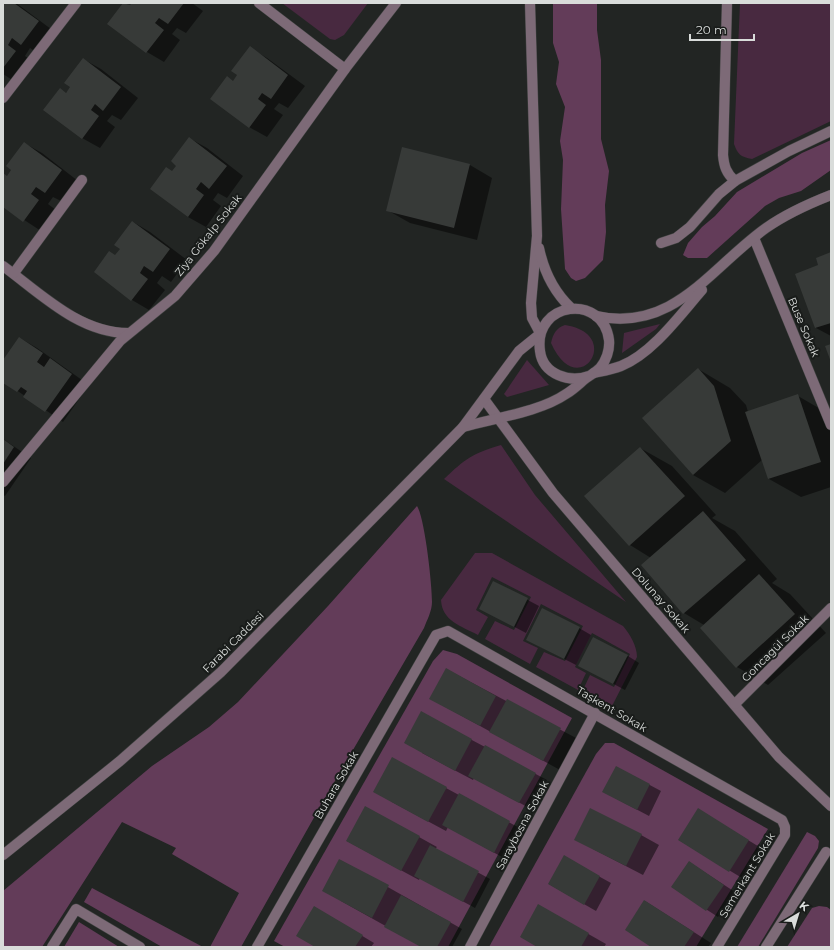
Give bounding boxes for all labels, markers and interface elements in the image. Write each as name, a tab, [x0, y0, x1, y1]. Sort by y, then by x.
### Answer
scale bar	[690, 16, 754, 42]
text: 20 m	[696, 22, 727, 37]
street label: Ziya Gökalp Sokak	[172, 191, 245, 279]
street label: Buse Sokak	[785, 295, 823, 359]
street label: Dolunay Sokak	[629, 564, 693, 636]
street label: Farabi Caddesi	[199, 608, 267, 676]
street label: Goncagül Sokak	[738, 611, 812, 685]
street label: Taşkent Sokak	[574, 683, 650, 735]
street label: Buhara Sokak	[311, 748, 361, 821]
street label: Saraybosna Sokak	[493, 778, 552, 872]
street label: Semerkant Sokak	[716, 829, 778, 920]
north arrow	[778, 894, 818, 934]
text: K	[797, 898, 812, 915]

